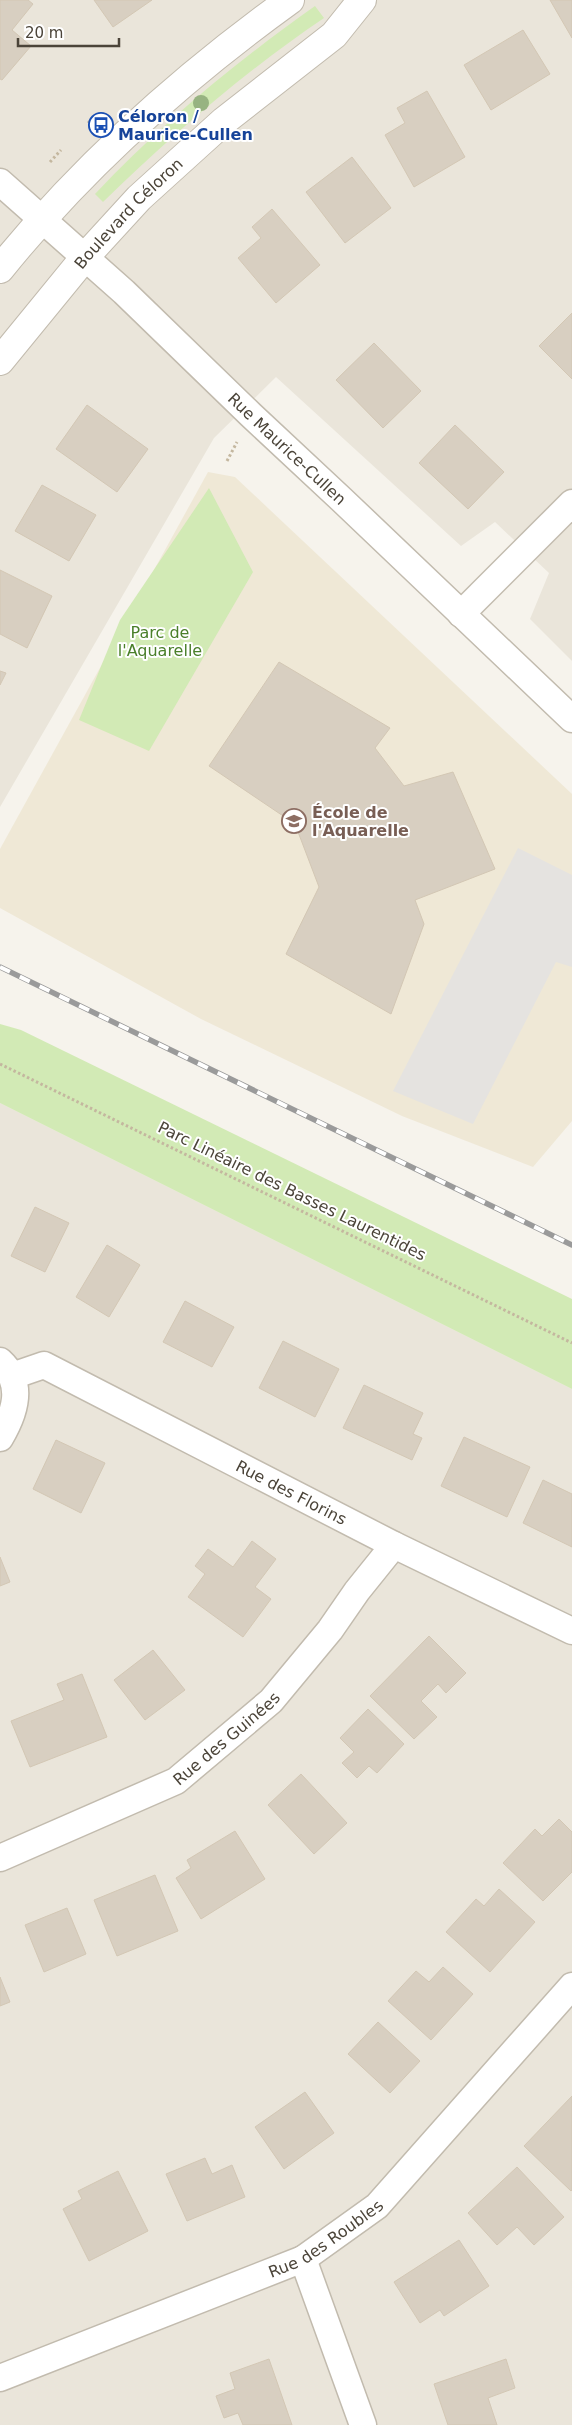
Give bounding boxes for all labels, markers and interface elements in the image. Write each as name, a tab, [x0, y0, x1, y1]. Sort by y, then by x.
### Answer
scale bar	[18, 15, 119, 47]
text: 20 m	[25, 24, 63, 42]
place label: Céloron / Maurice-Cullen	[118, 107, 253, 144]
bus stop icon: Céloron / Maurice-Cullen	[88, 112, 114, 138]
street label: Boulevard Céloron	[70, 154, 186, 272]
street label: Rue Maurice-Cullen	[224, 389, 350, 509]
park label: Parc de l'Aquarelle	[118, 623, 202, 660]
place label: École de l'Aquarelle	[312, 803, 409, 840]
school or university icon: École de l'Aquarelle	[281, 808, 307, 834]
street label: Parc Linéaire des Basses Laurentides	[155, 1118, 429, 1264]
street label: Rue des Florins	[233, 1456, 350, 1529]
street label: Rue des Guinées	[169, 1688, 284, 1789]
street label: Rue des Roubles	[265, 2196, 387, 2281]

